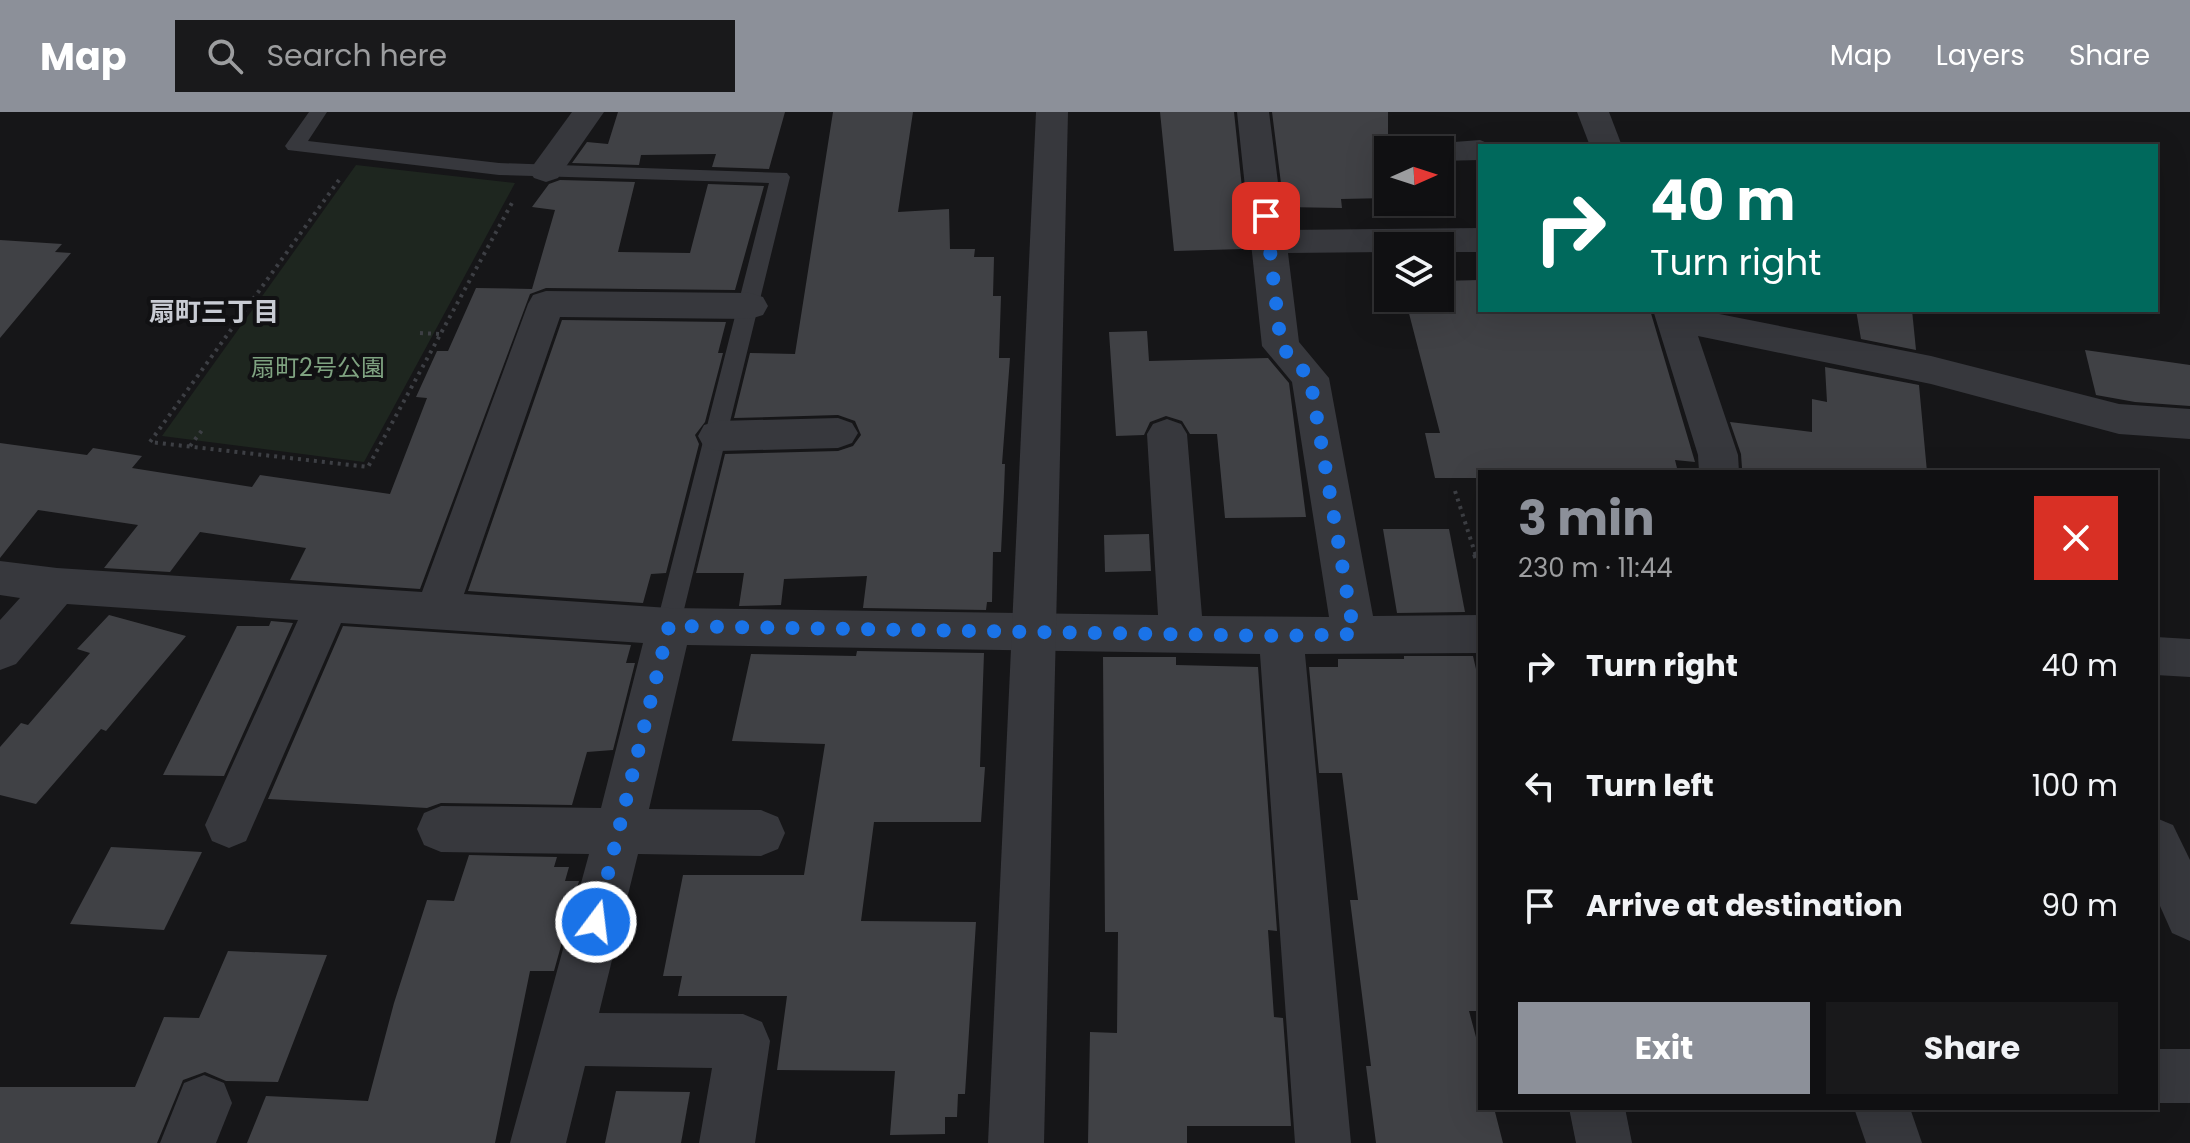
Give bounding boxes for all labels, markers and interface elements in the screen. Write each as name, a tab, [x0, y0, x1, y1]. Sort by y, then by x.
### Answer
search box	[175, 20, 735, 92]
text: Map	[40, 30, 127, 83]
icon: search	[203, 34, 247, 78]
text: Search here	[267, 34, 447, 77]
text: Map	[1830, 36, 1892, 75]
text: Layers	[1936, 36, 2025, 75]
text: Share	[2069, 36, 2150, 75]
north arrow	[1374, 136, 1454, 216]
map controls	[1374, 136, 1454, 312]
text: 40 m	[1650, 161, 1796, 240]
icon: right	[1518, 176, 1622, 280]
pin	[1232, 182, 1300, 250]
icon: arrive	[1244, 194, 1288, 238]
button: layers	[1374, 232, 1454, 312]
text: Turn right	[1650, 237, 1821, 288]
district label: 扇町三丁目	[149, 294, 279, 330]
park label: 扇町2号公園	[251, 351, 385, 384]
text: 3 min	[1518, 485, 1655, 552]
button: close	[2034, 496, 2118, 580]
text: 230 m · 11:44	[1518, 550, 1673, 586]
icon: right	[1518, 644, 1562, 688]
text: Turn right	[1586, 644, 1738, 687]
text: 40 m	[2041, 644, 2118, 687]
icon: left	[1518, 764, 1562, 808]
text: Turn left	[1586, 764, 1714, 807]
text: 100 m	[2032, 764, 2118, 807]
position arrow	[554, 880, 638, 964]
icon: arrive	[1518, 884, 1562, 928]
text: Arrive at destination	[1586, 884, 1903, 927]
text: 90 m	[2041, 884, 2118, 927]
button: Exit	[1518, 1002, 1810, 1094]
button: Share	[1826, 1002, 2118, 1094]

